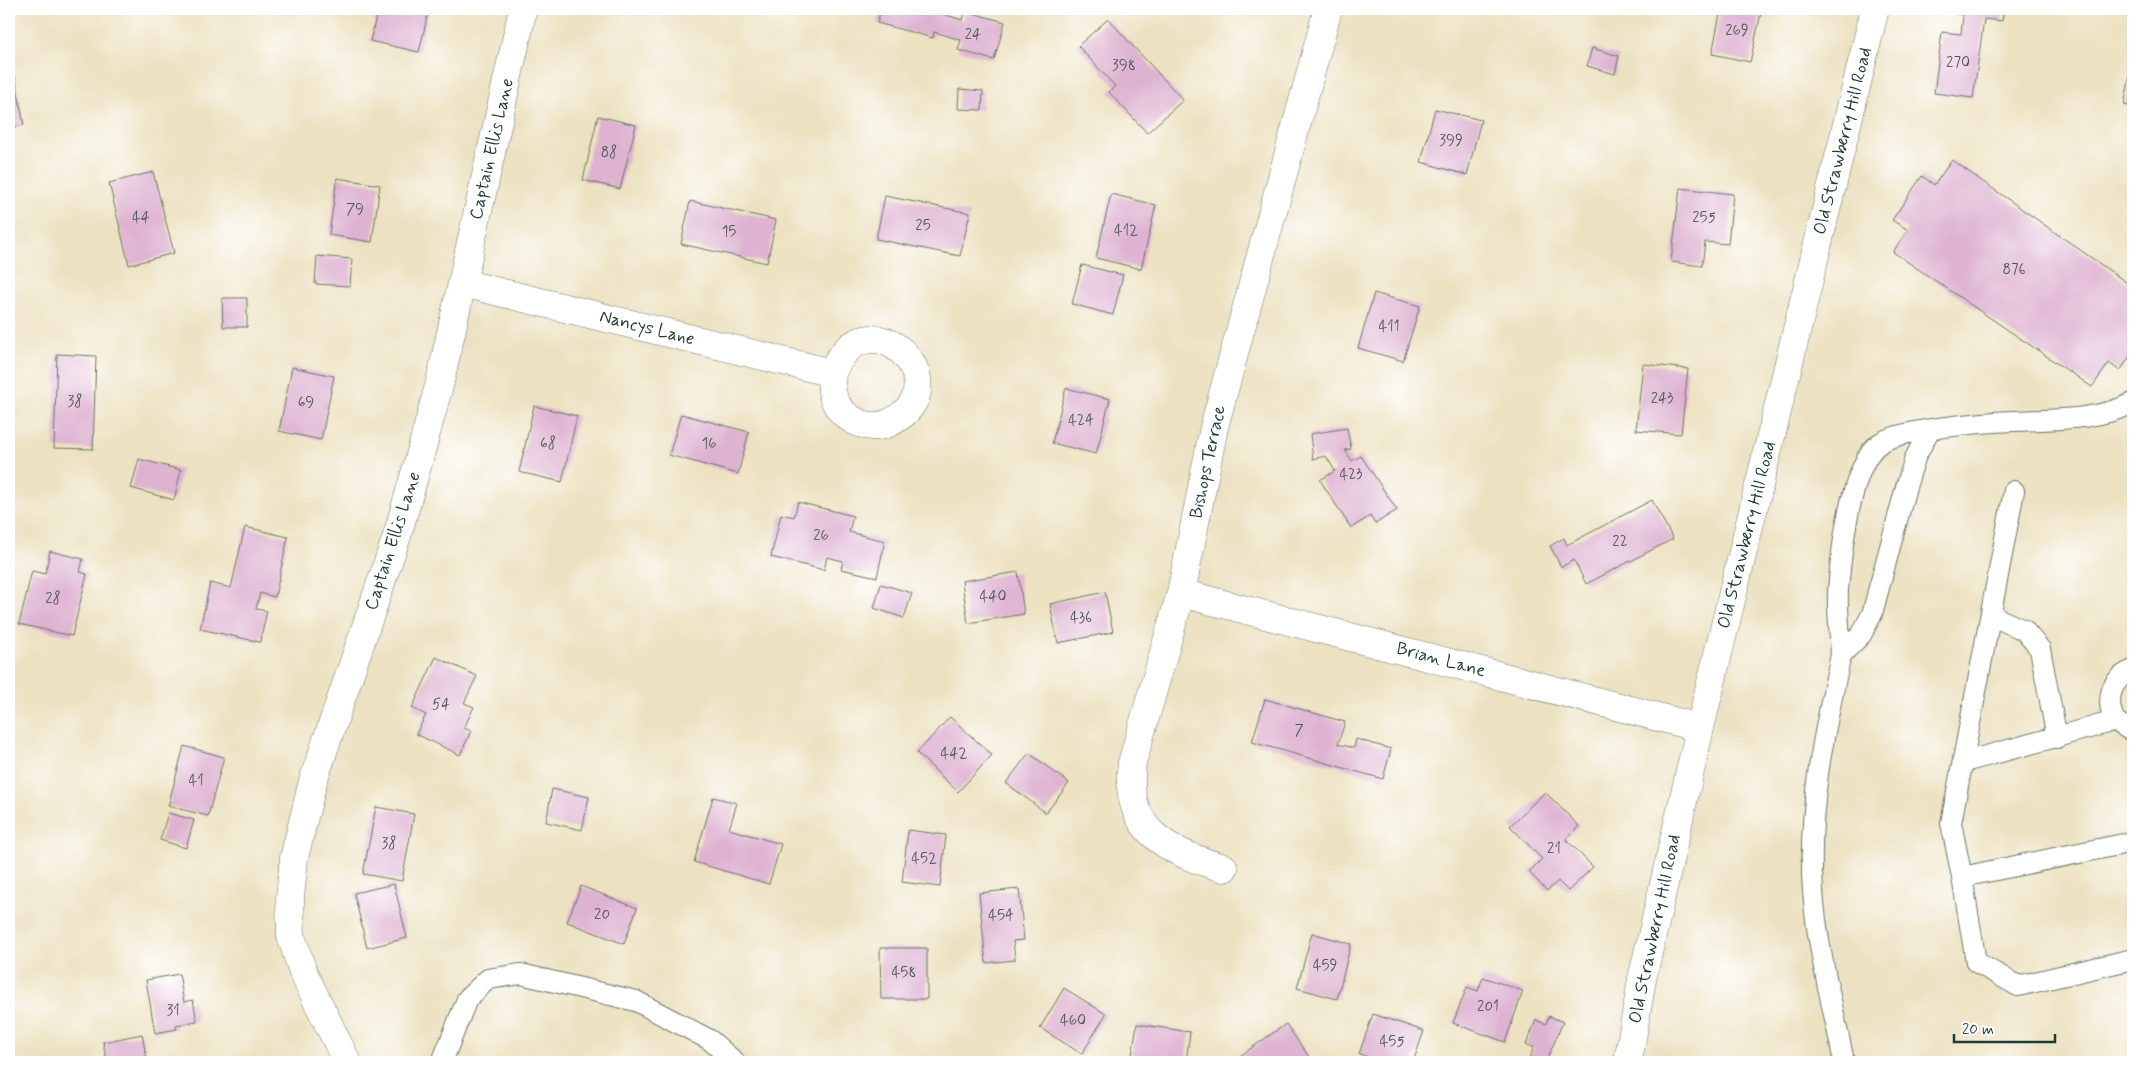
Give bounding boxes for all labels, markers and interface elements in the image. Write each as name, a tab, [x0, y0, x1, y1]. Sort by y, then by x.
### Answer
house number: 269	[1725, 21, 1749, 41]
house number: 24	[965, 25, 981, 45]
street label: Old Strawberry Hill Road	[1808, 45, 1878, 237]
house number: 270	[1946, 53, 1970, 73]
house number: 398	[1112, 56, 1136, 76]
street label: Captain Ellis Lane	[464, 76, 520, 222]
house number: 399	[1439, 131, 1463, 151]
house number: 88	[601, 143, 617, 163]
house number: 79	[346, 200, 364, 220]
house number: 44	[132, 208, 150, 228]
house number: 255	[1692, 208, 1716, 228]
house number: 25	[915, 216, 931, 236]
house number: 412	[1114, 221, 1138, 241]
house number: 15	[722, 222, 736, 242]
house number: 876	[2002, 260, 2026, 280]
street label: Nancys Lane	[597, 305, 697, 351]
house number: 411	[1378, 317, 1400, 337]
house number: 243	[1651, 389, 1673, 409]
house number: 38	[67, 392, 83, 412]
house number: 69	[298, 393, 314, 413]
street label: Bishops Terrace	[1184, 403, 1232, 521]
house number: 424	[1068, 411, 1094, 431]
house number: 68	[540, 434, 556, 454]
house number: 16	[701, 434, 717, 454]
street label: Old Strawberry Hill Road	[1712, 439, 1782, 631]
house number: 423	[1340, 465, 1362, 485]
street label: Captain Ellis Lane	[359, 469, 427, 613]
house number: 26	[813, 526, 829, 546]
house number: 22	[1612, 532, 1628, 552]
house number: 440	[980, 587, 1006, 607]
house number: 28	[45, 589, 61, 609]
house number: 436	[1070, 608, 1092, 628]
street label: Brian Lane	[1394, 637, 1488, 683]
house number: 54	[432, 695, 450, 715]
house number: 7	[1294, 721, 1304, 741]
house number: 442	[941, 744, 967, 764]
house number: 41	[188, 771, 204, 791]
street label: Old Strawberry Hill Road	[1623, 832, 1687, 1026]
house number: 38	[381, 834, 397, 854]
house number: 21	[1547, 839, 1561, 859]
house number: 452	[911, 849, 937, 869]
house number: 20	[594, 905, 610, 925]
house number: 454	[988, 906, 1014, 926]
house number: 459	[1313, 956, 1337, 976]
house number: 458	[892, 963, 916, 983]
house number: 201	[1477, 997, 1499, 1017]
house number: 31	[166, 1001, 180, 1021]
house number: 460	[1060, 1011, 1086, 1031]
scale bar	[1954, 1011, 2056, 1043]
text: 20 m	[1962, 1020, 1994, 1040]
house number: 455	[1379, 1032, 1405, 1052]

